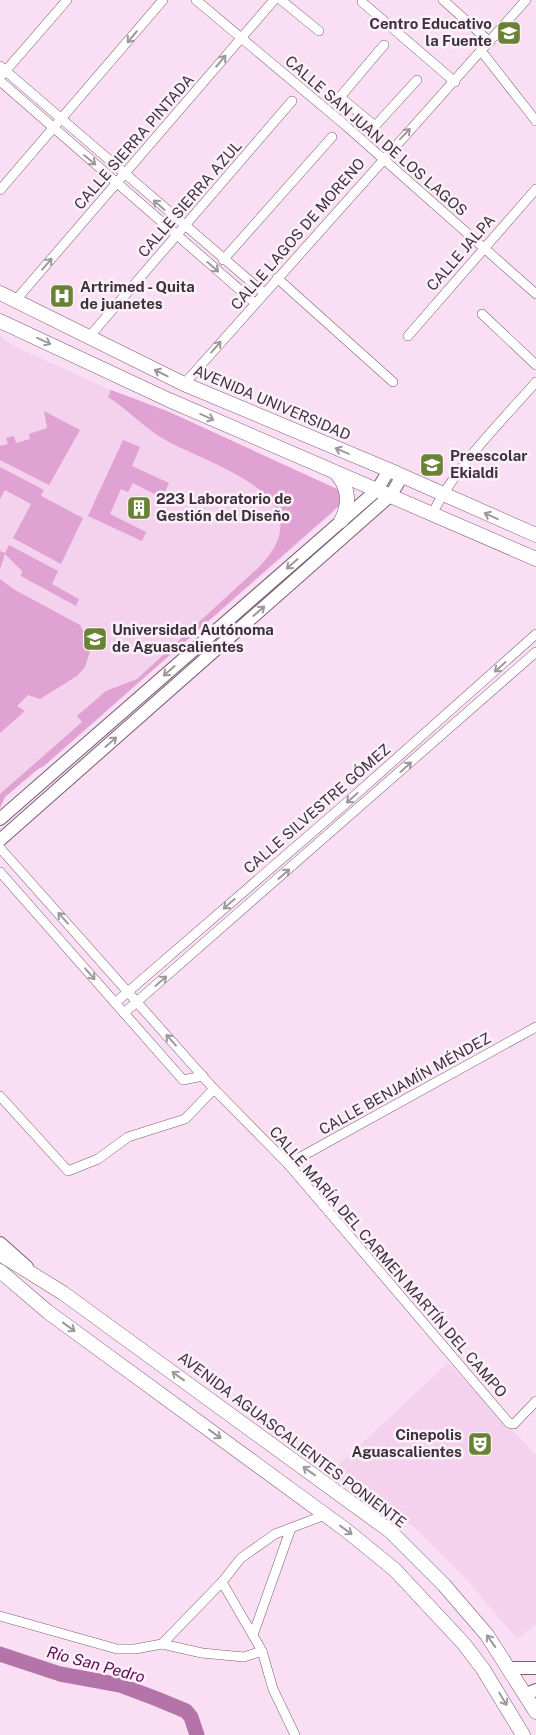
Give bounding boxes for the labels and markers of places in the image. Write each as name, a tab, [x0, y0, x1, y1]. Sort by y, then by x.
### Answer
place label: Centro Educativo la Fuente	[369, 15, 492, 49]
school or university icon: Centro Educativo la Fuente	[496, 20, 522, 46]
place label: Artrimed - Quita de juanetes	[80, 278, 195, 312]
hospital icon: Artrimed - Quita de juanetes	[49, 283, 75, 309]
place label: Preescolar Ekialdi	[450, 447, 527, 481]
school or university icon: Preescolar Ekialdi	[419, 452, 445, 478]
place label: 223 Laboratorio de Gestión del Diseño	[156, 490, 292, 524]
building icon: 223 Laboratorio de Gestión del Diseño	[126, 495, 152, 521]
place label: Universidad Autónoma de Aguascalientes	[112, 621, 274, 655]
school or university icon: Universidad Autónoma de Aguascalientes	[82, 626, 108, 652]
place label: Cinepolis Aguascalientes	[351, 1426, 462, 1460]
theatre icon: Cinepolis Aguascalientes	[467, 1431, 493, 1457]

